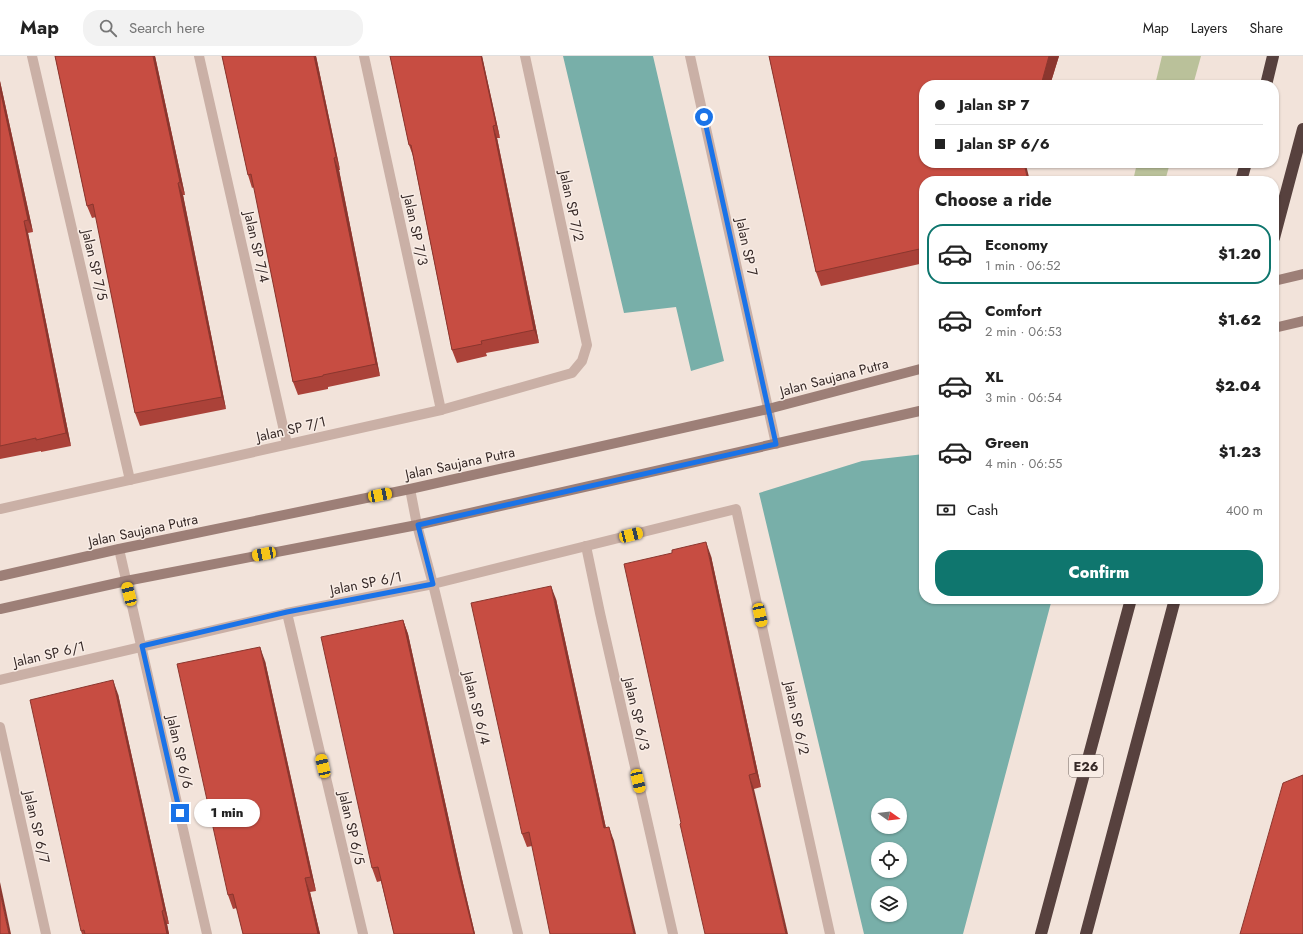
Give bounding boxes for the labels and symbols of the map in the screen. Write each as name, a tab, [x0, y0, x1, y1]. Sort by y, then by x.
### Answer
route start	[695, 108, 713, 126]
street label: Jalan SP 7/2	[554, 167, 589, 243]
street label: Jalan SP 7/3	[398, 191, 433, 268]
street label: Jalan SP 7/4	[239, 207, 275, 285]
street label: Jalan SP 7	[731, 214, 763, 278]
street label: Jalan SP 7/5	[77, 226, 113, 303]
street label: Jalan Saujana Putra	[776, 353, 890, 402]
street label: Jalan SP 7/1	[252, 411, 328, 447]
street label: Jalan Saujana Putra	[401, 442, 517, 485]
car	[367, 487, 393, 503]
street label: Jalan Saujana Putra	[84, 509, 200, 552]
car	[618, 526, 644, 544]
car	[251, 546, 277, 562]
street label: Jalan SP 6/1	[326, 566, 404, 600]
car	[120, 581, 138, 607]
car	[752, 602, 768, 628]
street label: Jalan SP 6/1	[9, 636, 87, 672]
street label: Jalan SP 6/4	[458, 667, 496, 747]
street label: Jalan SP 6/3	[618, 674, 655, 753]
street label: Jalan SP 6/2	[779, 678, 815, 756]
street label: Jalan SP 6/6	[161, 712, 198, 791]
car	[314, 753, 332, 779]
road number: E26	[1069, 755, 1103, 777]
car	[629, 768, 647, 794]
street label: Jalan SP 6/7	[19, 787, 55, 866]
street label: Jalan SP 6/5	[333, 788, 370, 867]
north arrow	[871, 798, 907, 834]
callout: 1 min	[194, 799, 260, 827]
route end	[171, 804, 189, 822]

